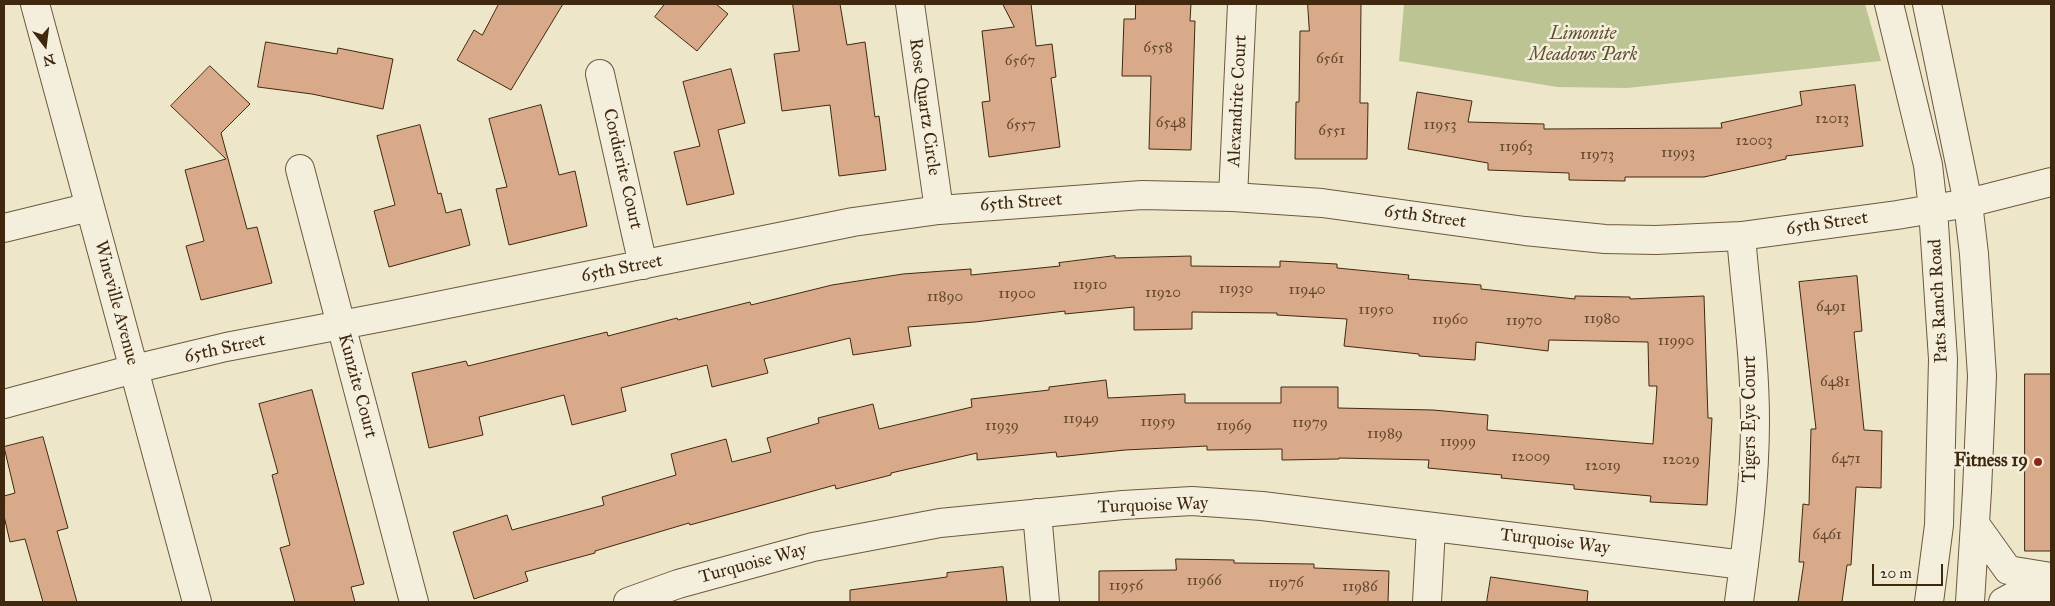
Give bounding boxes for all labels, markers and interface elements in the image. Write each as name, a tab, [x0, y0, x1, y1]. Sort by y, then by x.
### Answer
north arrow	[20, 20, 70, 70]
park label: Limonite Meadows Park	[1528, 24, 1638, 66]
street label: Alexandrite Court	[1224, 34, 1252, 168]
street label: Rose Quartz Circle	[904, 37, 944, 177]
house number: 6558	[1143, 39, 1173, 57]
text: N	[41, 50, 57, 70]
house number: 6561	[1316, 50, 1344, 68]
house number: 6567	[1005, 52, 1035, 70]
street label: Cordierite Court	[598, 107, 646, 231]
house number: 12013	[1815, 110, 1849, 128]
house number: 6548	[1156, 114, 1186, 132]
house number: 6557	[1006, 116, 1036, 134]
house number: 11953	[1424, 116, 1456, 134]
house number: 6551	[1318, 122, 1346, 140]
house number: 12003	[1736, 132, 1772, 150]
house number: 11963	[1499, 138, 1533, 156]
house number: 11993	[1661, 144, 1695, 162]
house number: 11973	[1580, 146, 1614, 164]
street label: 65th Street	[979, 189, 1063, 217]
street label: 65th Street	[1383, 201, 1467, 233]
street label: 65th Street	[1785, 208, 1869, 240]
street label: Wineville Avenue	[89, 238, 143, 368]
street label: Pats Ranch Road	[1925, 238, 1953, 364]
street label: 65th Street	[579, 251, 665, 287]
house number: 11910	[1073, 276, 1107, 294]
house number: 11930	[1219, 280, 1253, 298]
house number: 11940	[1289, 281, 1325, 299]
house number: 11920	[1145, 284, 1181, 302]
house number: 11900	[998, 285, 1036, 303]
house number: 11890	[927, 288, 963, 306]
house number: 6491	[1816, 298, 1846, 316]
house number: 11950	[1358, 301, 1394, 319]
house number: 11980	[1584, 310, 1620, 328]
house number: 11960	[1432, 311, 1468, 329]
house number: 11970	[1506, 312, 1542, 330]
street label: 65th Street	[182, 330, 268, 368]
street label: Kunzite Court	[333, 332, 381, 440]
house number: 11990	[1658, 332, 1694, 350]
street label: Tigers Eye Court	[1740, 356, 1762, 482]
house number: 6481	[1820, 373, 1850, 391]
house number: 11949	[1063, 410, 1099, 428]
house number: 11959	[1141, 413, 1175, 431]
house number: 11979	[1292, 414, 1328, 432]
house number: 11939	[985, 417, 1019, 435]
house number: 11969	[1216, 417, 1252, 435]
house number: 11989	[1367, 425, 1403, 443]
house number: 11999	[1440, 433, 1476, 451]
house number: 12009	[1512, 448, 1550, 466]
house number: 6471	[1831, 450, 1861, 468]
house number: 12029	[1662, 451, 1700, 469]
place label: Fitness 19	[1954, 451, 2028, 473]
marker: Fitness 19	[2032, 456, 2044, 468]
house number: 12019	[1585, 457, 1621, 475]
street label: Turquoise Way	[1097, 493, 1209, 519]
street label: Turquoise Way	[1499, 525, 1611, 559]
house number: 6461	[1812, 526, 1842, 544]
street label: Turquoise Way	[697, 539, 809, 589]
scale bar	[1875, 554, 1946, 586]
text: 20 m	[1880, 564, 1912, 582]
house number: 11966	[1186, 572, 1222, 590]
house number: 11976	[1268, 574, 1304, 592]
house number: 11956	[1109, 577, 1143, 595]
house number: 11986	[1342, 578, 1378, 596]

